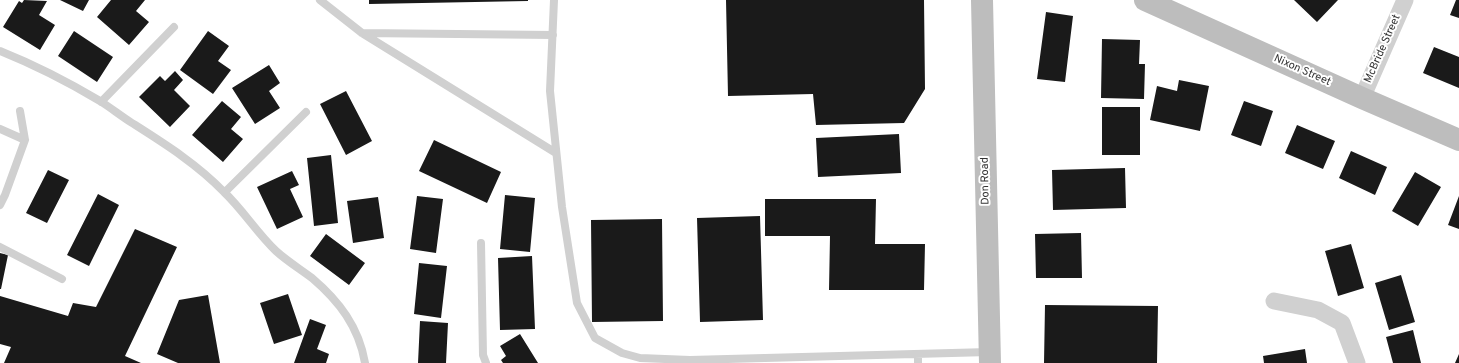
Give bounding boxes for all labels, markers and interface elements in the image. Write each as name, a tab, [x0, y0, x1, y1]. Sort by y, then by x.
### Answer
street label: McBride Street	[1362, 13, 1404, 85]
street label: Nixon Street	[1271, 53, 1333, 89]
street label: Don Road	[979, 157, 993, 205]

